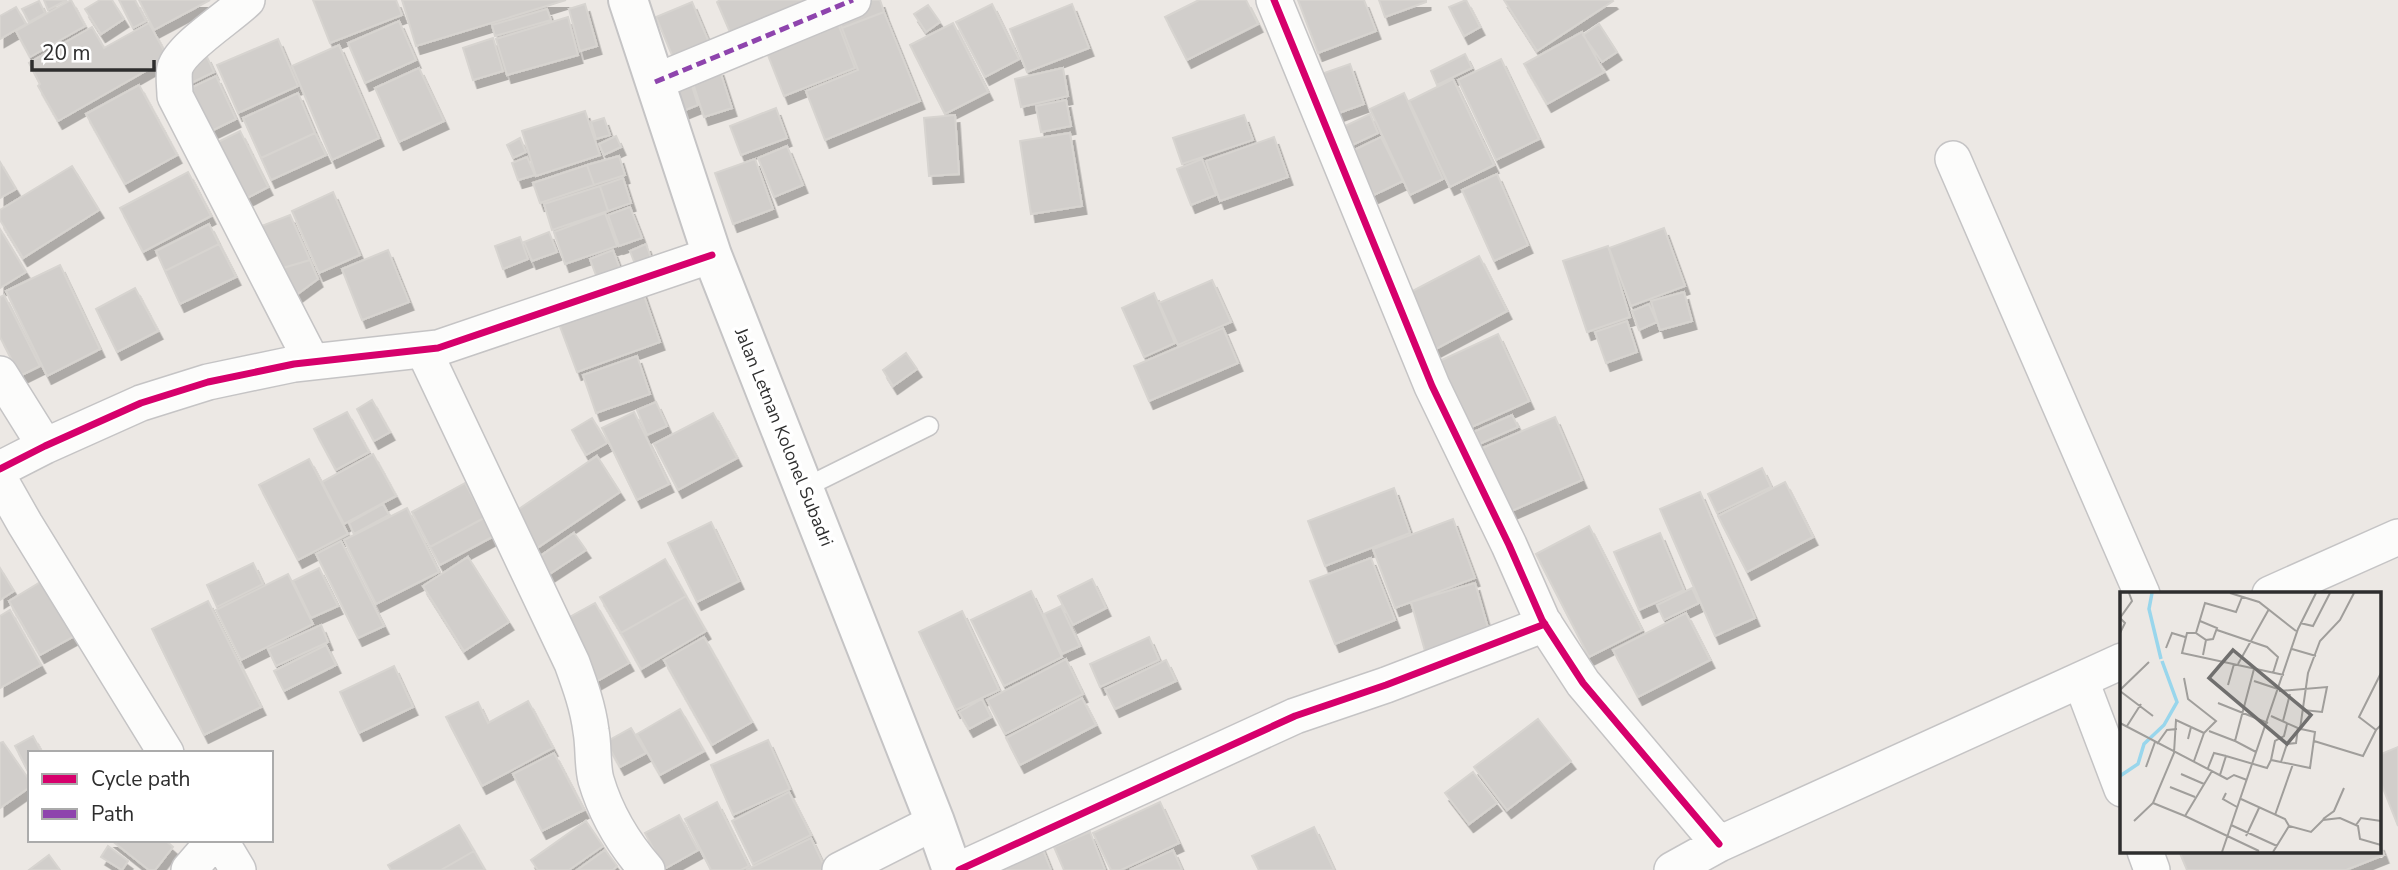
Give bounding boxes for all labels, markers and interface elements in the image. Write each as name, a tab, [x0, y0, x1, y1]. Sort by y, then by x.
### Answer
scale bar	[32, 28, 154, 72]
text: 20 m	[42, 39, 91, 67]
street label: Jalan Letnan Kolonel Subadri	[729, 323, 839, 550]
inset map	[2120, 592, 2380, 852]
legend	[28, 751, 273, 842]
text: Cycle path	[91, 765, 190, 793]
text: Path	[91, 800, 134, 828]

